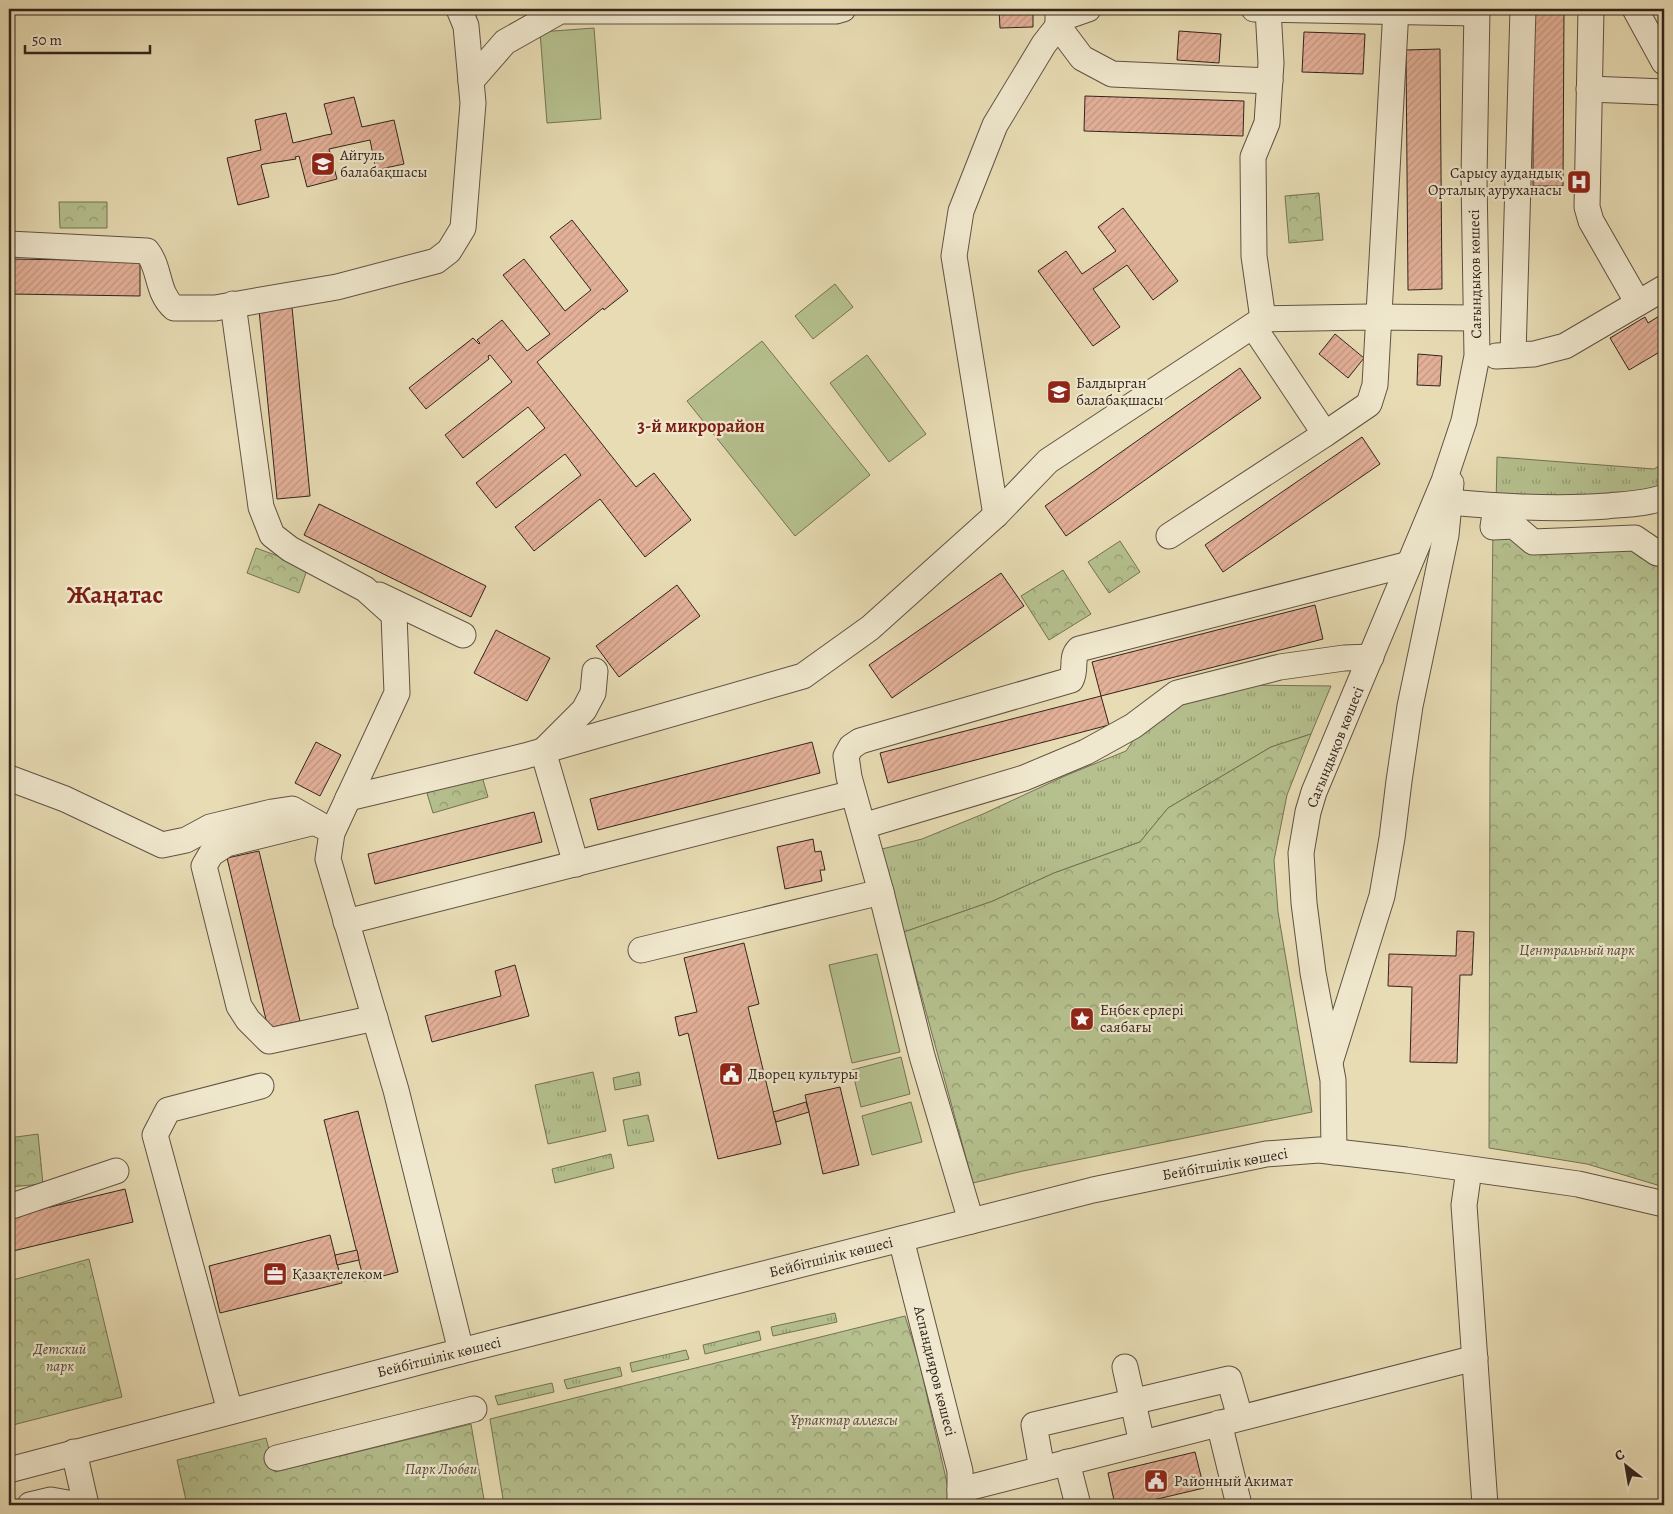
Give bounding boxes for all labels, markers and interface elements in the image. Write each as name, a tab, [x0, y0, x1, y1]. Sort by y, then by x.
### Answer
scale bar	[25, 22, 150, 54]
text: 50 m	[32, 30, 62, 50]
place label: Айгуль балабақшасы	[339, 145, 427, 182]
school or university icon: Айгуль балабақшасы	[310, 151, 336, 177]
place label: Сарысу аудандық Орталық ауруханасы	[1428, 163, 1562, 200]
hospital icon: Сарысу аудандық Орталық ауруханасы	[1566, 169, 1592, 195]
street label: Сағындықов көшесі	[1464, 209, 1486, 339]
place label: Балдырган балабақшасы	[1076, 373, 1163, 410]
school or university icon: Балдырган балабақшасы	[1046, 379, 1072, 405]
district label: 3-й микрорайон	[637, 414, 765, 438]
district label: Жаңатас	[67, 578, 163, 612]
street label: Сағындықов көшесі	[1302, 683, 1368, 811]
park label: Центральный парк	[1519, 940, 1635, 960]
place label: Еңбек ерлері саябағы	[1100, 1000, 1184, 1037]
place icon: Еңбек ерлері саябағы	[1069, 1006, 1095, 1032]
public building icon: Дворец культуры	[718, 1061, 744, 1087]
place label: Дворец культуры	[748, 1064, 858, 1084]
street label: Бейбітшілік көшесі	[1161, 1143, 1289, 1185]
street label: Бейбітшілік көшесі	[767, 1232, 895, 1282]
office icon: Қазақтелеком	[262, 1261, 288, 1287]
place label: Қазақтелеком	[292, 1264, 383, 1284]
street label: Аспандияров көшесі	[909, 1303, 961, 1438]
street label: Бейбітшілік көшесі	[375, 1332, 503, 1382]
park label: Детский парк	[33, 1339, 87, 1376]
park label: Ұрпактар аллеясы	[790, 1410, 898, 1430]
north arrow	[1600, 1442, 1650, 1492]
text: С	[1611, 1445, 1628, 1466]
park label: Парк Любви	[405, 1459, 478, 1479]
public building icon: Районный Акимат	[1143, 1468, 1169, 1494]
place label: Районный Акимат	[1174, 1471, 1293, 1491]

